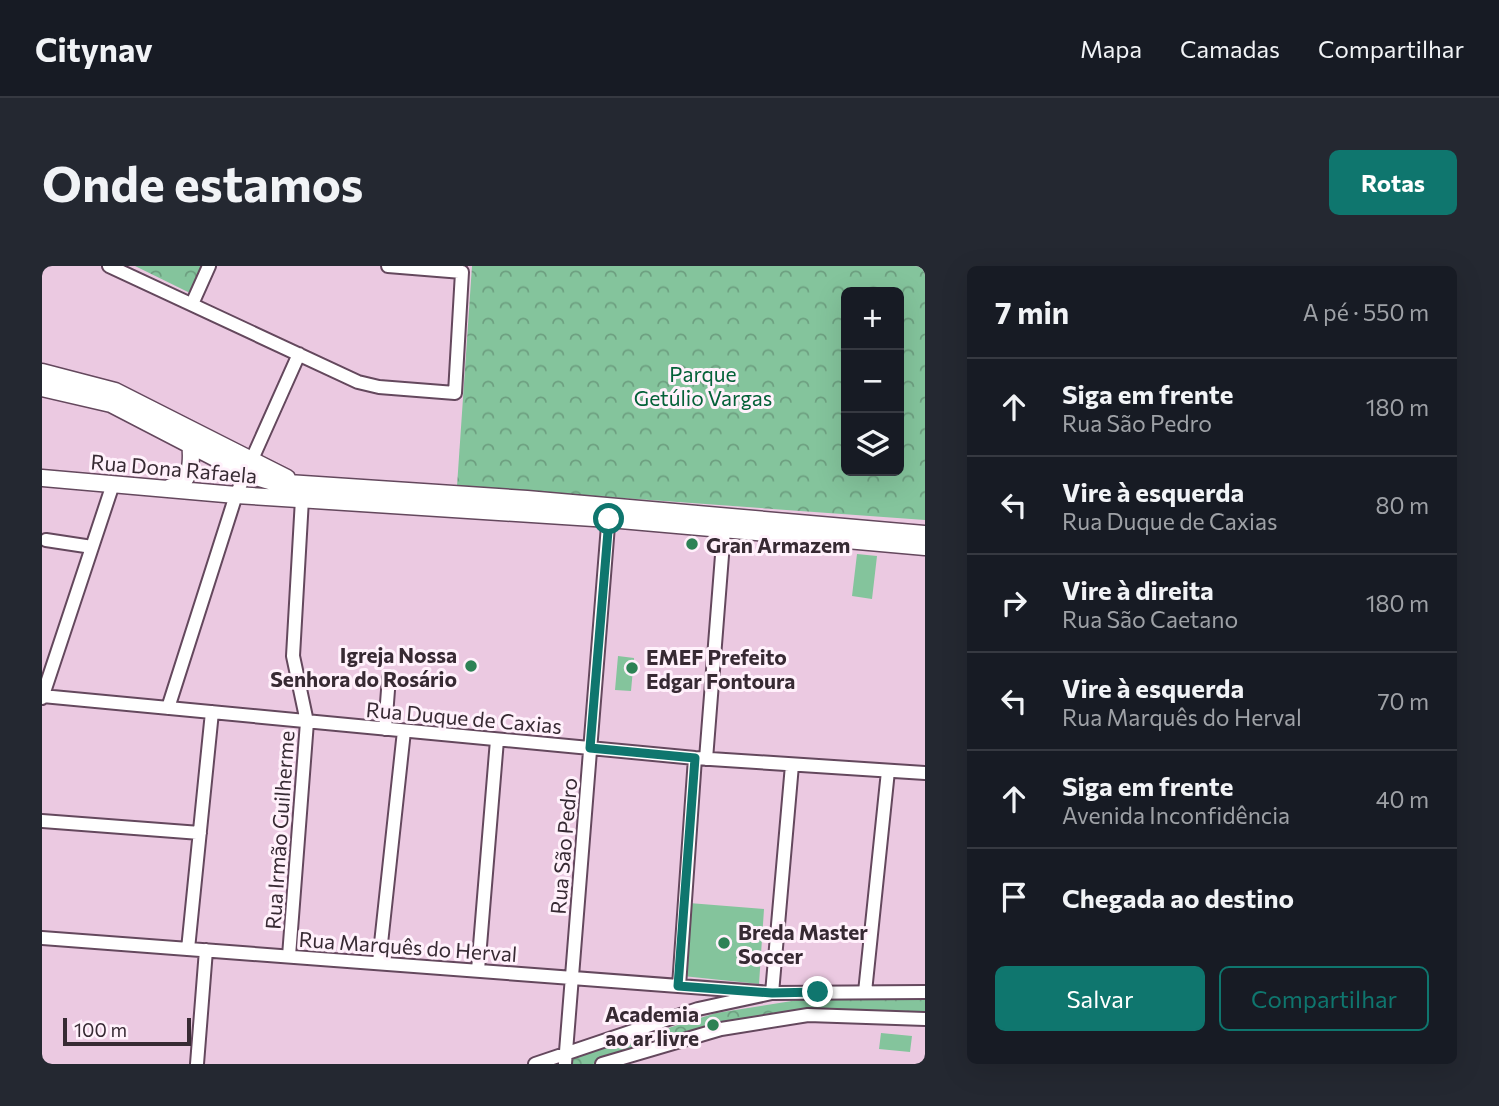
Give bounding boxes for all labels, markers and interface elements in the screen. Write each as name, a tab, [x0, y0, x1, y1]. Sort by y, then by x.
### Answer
text: Citynav	[35, 28, 153, 69]
text: Mapa	[1080, 34, 1142, 63]
text: Camadas	[1180, 34, 1280, 63]
text: Compartilhar	[1318, 34, 1464, 63]
button: Rotas	[1329, 150, 1457, 215]
text: Onde estamos	[42, 152, 363, 212]
map controls	[841, 287, 904, 476]
button: +	[841, 287, 904, 350]
text: 7 min	[995, 293, 1069, 330]
text: A pé · 550 m	[1303, 298, 1429, 326]
button: −	[841, 350, 904, 413]
park label: Parque Getúlio Vargas	[634, 361, 772, 410]
text: Siga em frente	[1062, 378, 1233, 409]
icon: ahead	[995, 388, 1033, 426]
text: 180 m	[1366, 393, 1429, 421]
text: Rua São Pedro	[1062, 409, 1212, 437]
button: layers	[841, 413, 904, 476]
street label: Rua Dona Rafaela	[90, 448, 258, 488]
text: Vire à esquerda	[1062, 476, 1244, 507]
icon: left	[995, 486, 1033, 524]
text: 80 m	[1376, 491, 1429, 519]
route start	[593, 503, 624, 534]
text: Rua Duque de Caxias	[1062, 507, 1277, 535]
place label: Gran Armazem	[706, 532, 850, 557]
marker: Gran Armazem	[684, 536, 700, 552]
text: Vire à direita	[1062, 574, 1214, 605]
icon: right	[995, 584, 1033, 622]
text: 180 m	[1366, 589, 1429, 617]
text: Rua São Caetano	[1062, 605, 1238, 633]
place label: Igreja Nossa Senhora do Rosário	[270, 642, 457, 691]
place label: EMEF Prefeito Edgar Fontoura	[646, 644, 795, 693]
marker: Igreja Nossa Senhora do Rosário	[463, 658, 479, 674]
marker: EMEF Prefeito Edgar Fontoura	[624, 660, 640, 676]
text: Vire à esquerda	[1062, 672, 1244, 703]
icon: left	[995, 682, 1033, 720]
text: 70 m	[1377, 687, 1429, 715]
street label: Rua Duque de Caxias	[365, 696, 563, 738]
text: Rua Marquês do Herval	[1062, 703, 1302, 731]
street label: Rua Irmão Guilherme	[260, 730, 298, 930]
text: Siga em frente	[1062, 770, 1233, 801]
street label: Rua São Pedro	[545, 777, 581, 915]
icon: ahead	[995, 780, 1033, 818]
text: 40 m	[1376, 785, 1429, 813]
text: Avenida Inconfidência	[1062, 801, 1290, 829]
icon: arrive	[995, 878, 1033, 916]
text: Chegada ao destino	[1062, 882, 1294, 913]
place label: Breda Master Soccer	[738, 919, 868, 968]
street label: Rua Marquês do Herval	[298, 926, 518, 966]
marker: Breda Master Soccer	[716, 935, 732, 951]
button: Salvar	[995, 966, 1205, 1031]
button: Compartilhar	[1219, 966, 1429, 1031]
route end	[802, 976, 833, 1007]
place label: Academia ao ar livre	[605, 1001, 699, 1050]
scale bar	[63, 1015, 191, 1047]
marker: Academia ao ar livre	[705, 1017, 721, 1033]
text: 100 m	[74, 1018, 127, 1041]

